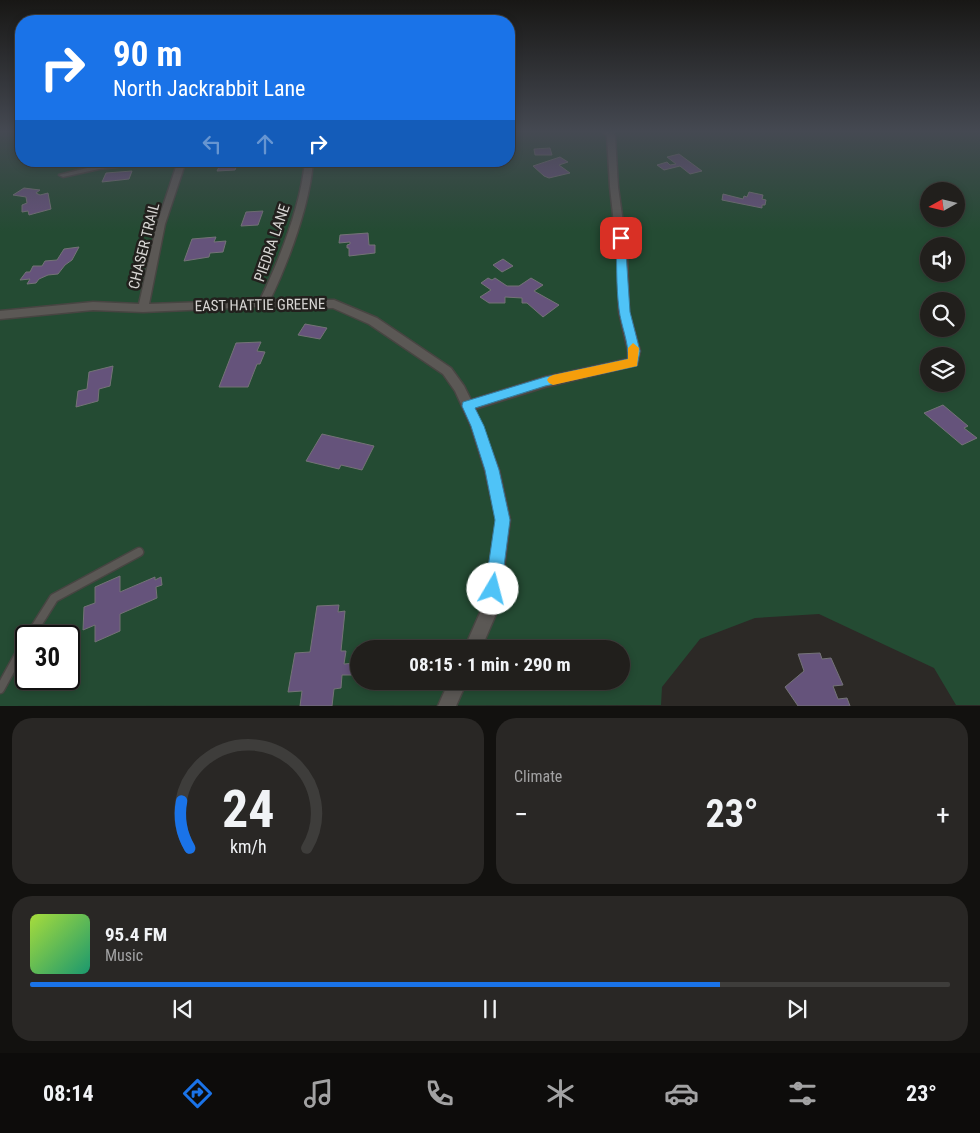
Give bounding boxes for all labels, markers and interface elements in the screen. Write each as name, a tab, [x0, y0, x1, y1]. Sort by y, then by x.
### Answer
text: 90 m	[113, 34, 182, 75]
icon: right	[30, 35, 95, 100]
text: North Jackrabbit Lane	[113, 76, 305, 101]
icon: left	[198, 130, 226, 158]
icon: ahead	[251, 130, 279, 158]
icon: right	[304, 130, 332, 158]
north arrow	[920, 182, 965, 228]
map controls	[920, 182, 965, 392]
street label: CHASER TRAIL	[125, 201, 163, 291]
street label: PIEDRA LANE	[250, 202, 294, 284]
pin	[600, 217, 642, 259]
icon: arrive	[607, 224, 635, 252]
button: sound	[920, 237, 965, 282]
button: search	[920, 292, 965, 337]
street label: EAST HATTIE GREENE	[194, 295, 326, 315]
button: layers	[920, 347, 965, 392]
position arrow	[466, 562, 518, 614]
speed limit sign: 30	[15, 625, 80, 690]
text: 08:15 · 1 min · 290 m	[409, 653, 571, 676]
text: Climate	[514, 767, 562, 786]
text: 24	[222, 779, 274, 840]
text: 23°	[705, 792, 759, 836]
text: −	[514, 798, 528, 831]
text: +	[936, 798, 950, 831]
text: km/h	[230, 836, 266, 857]
text: 95.4 FM	[105, 923, 167, 946]
text: Music	[105, 946, 143, 965]
icon: previous	[169, 995, 197, 1023]
icon: pause	[476, 995, 504, 1023]
icon: next	[783, 995, 811, 1023]
icon: directions	[180, 1076, 215, 1111]
icon: music	[301, 1076, 336, 1111]
icon: phone	[422, 1076, 457, 1111]
icon: climate	[543, 1076, 578, 1111]
icon: car	[664, 1076, 699, 1111]
icon: filters	[785, 1076, 820, 1111]
text: 08:14	[43, 1081, 94, 1106]
text: 23°	[906, 1081, 937, 1106]

